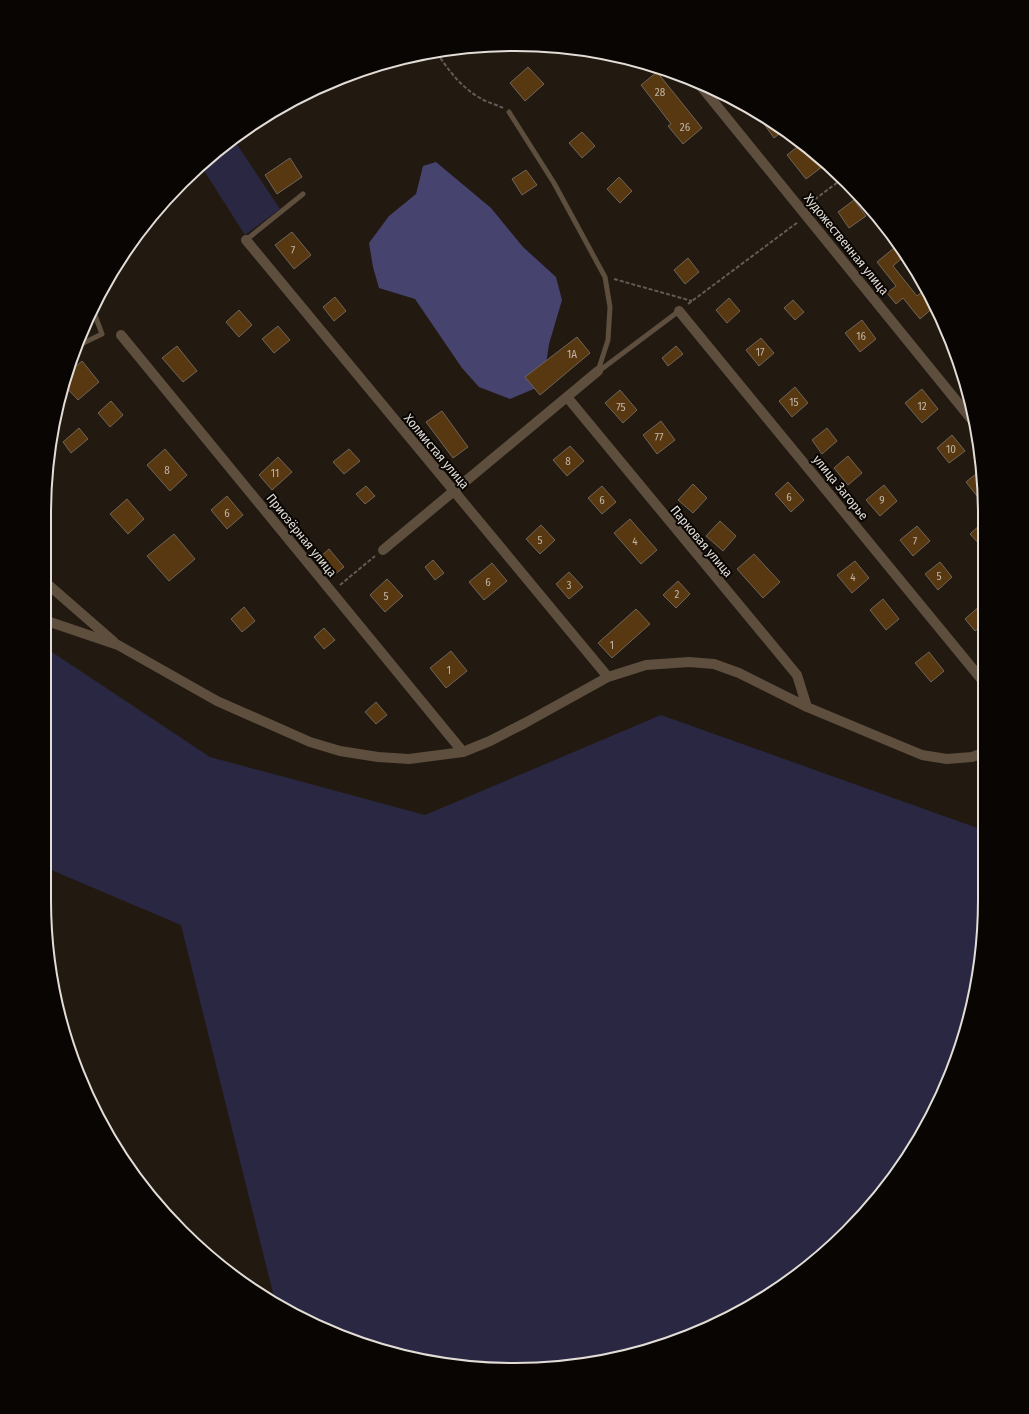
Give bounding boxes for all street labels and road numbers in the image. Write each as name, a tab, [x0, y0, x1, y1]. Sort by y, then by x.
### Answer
street label: Художественная улица	[801, 191, 892, 298]
street label: Холмистая улица	[401, 411, 472, 492]
street label: улица Загорье	[810, 452, 871, 523]
street label: Приозёрная улица	[263, 491, 340, 580]
street label: Парковая улица	[667, 502, 736, 580]

